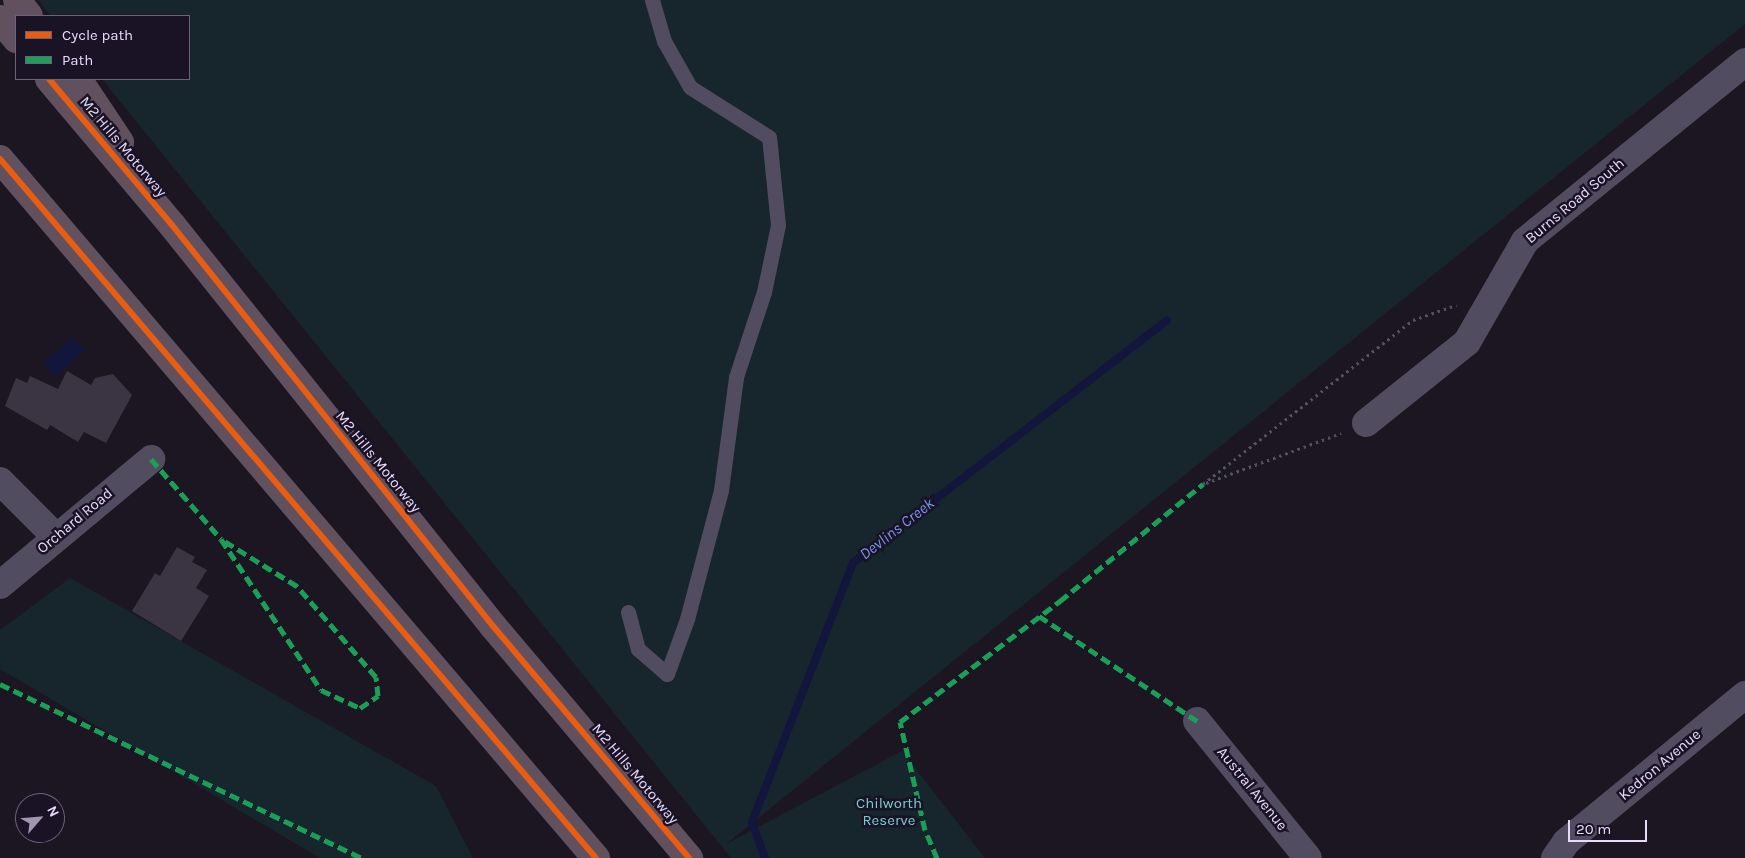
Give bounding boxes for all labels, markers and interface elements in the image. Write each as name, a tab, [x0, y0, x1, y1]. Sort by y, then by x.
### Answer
legend	[15, 15, 190, 80]
text: Cycle path	[62, 26, 133, 44]
text: Path	[62, 51, 93, 69]
street label: M2 Hills Motorway	[76, 93, 170, 201]
street label: Burns Road South	[1522, 154, 1628, 248]
street label: M2 Hills Motorway	[331, 408, 425, 516]
street label: Orchard Road	[34, 484, 116, 558]
water label: Devlins Creek	[856, 494, 938, 564]
street label: M2 Hills Motorway	[588, 720, 682, 828]
street label: Kedron Avenue	[1615, 726, 1705, 804]
street label: Austral Avenue	[1213, 744, 1291, 834]
north arrow	[15, 793, 65, 843]
park label: Chilworth Reserve	[856, 794, 922, 829]
text: N	[43, 803, 63, 820]
scale bar	[1570, 810, 1649, 842]
text: 20 m	[1576, 820, 1611, 838]

